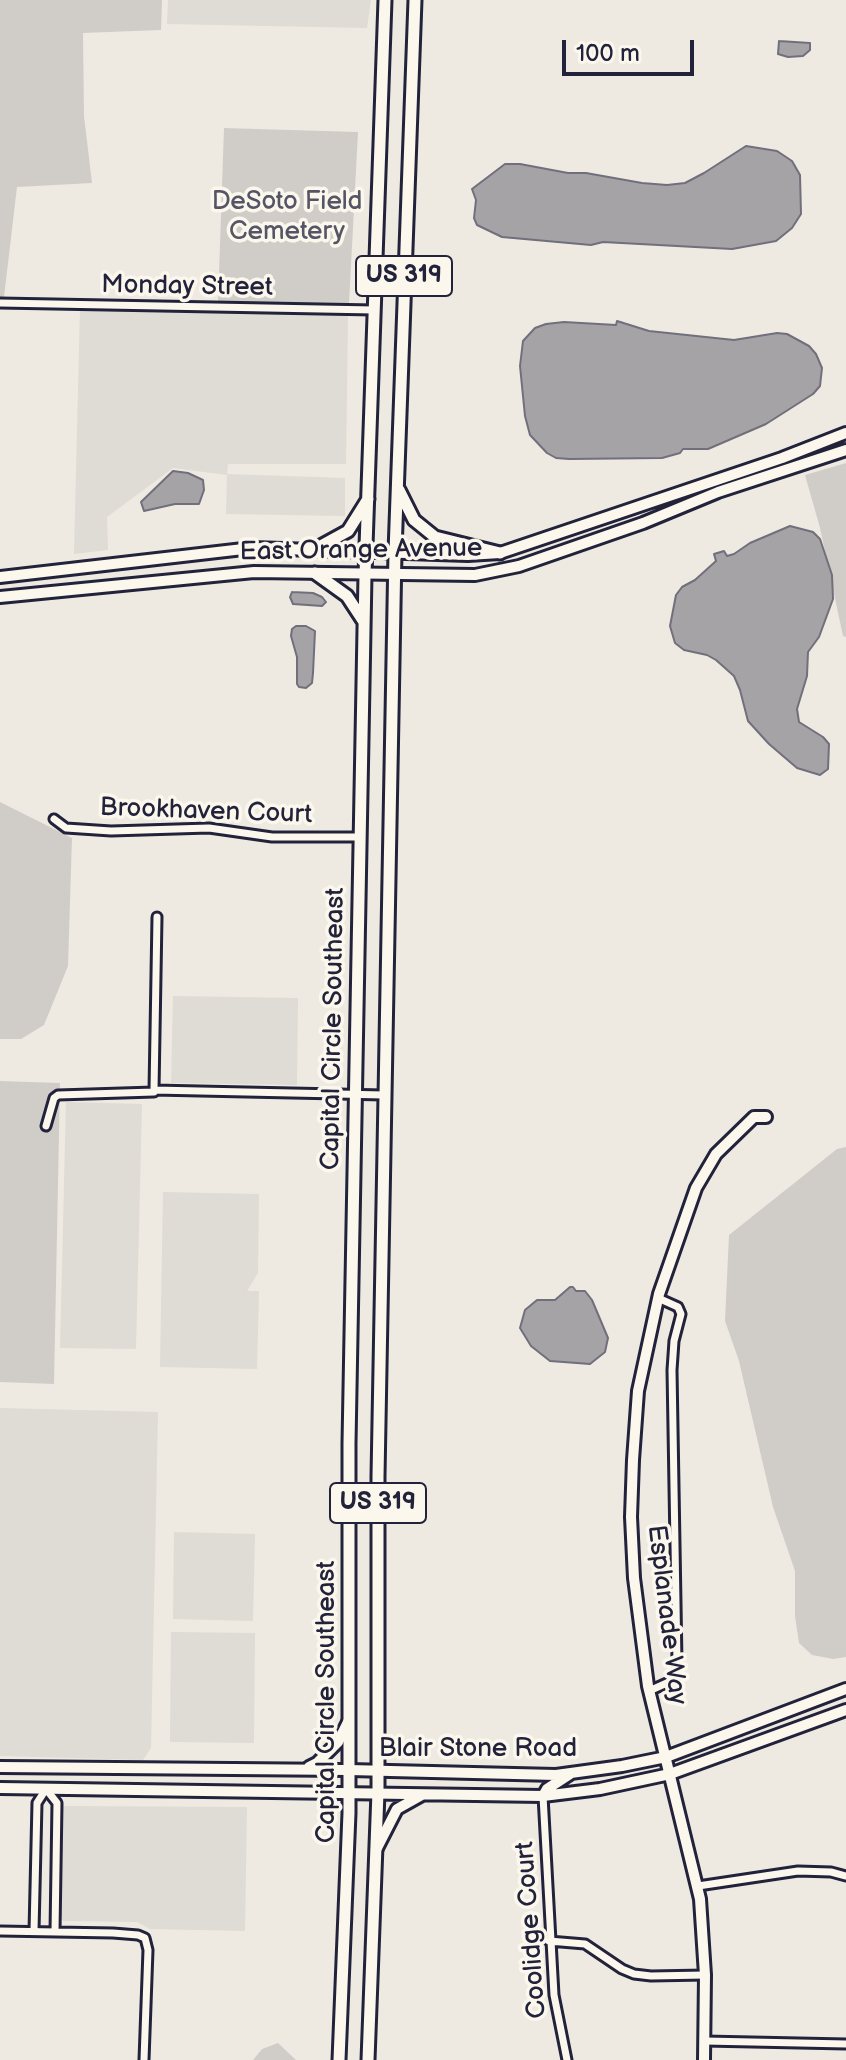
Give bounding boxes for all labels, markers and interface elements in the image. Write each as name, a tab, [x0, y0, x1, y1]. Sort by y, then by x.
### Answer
scale bar	[566, 24, 698, 74]
text: 100 m	[576, 39, 640, 68]
park label: DeSoto Field Cemetery	[212, 186, 362, 248]
road number: US 319	[356, 256, 452, 296]
street label: Monday Street	[101, 270, 273, 304]
street label: East Orange Avenue	[239, 533, 483, 569]
street label: Brookhaven Court	[99, 793, 313, 831]
street label: Capital Circle Southeast	[316, 888, 352, 1170]
road number: US 319	[330, 1483, 426, 1523]
street label: Esplanade Way	[639, 1523, 693, 1707]
street label: Capital Circle Southeast	[311, 1561, 343, 1843]
street label: Blair Stone Road	[379, 1733, 577, 1765]
street label: Coolidge Court	[510, 1840, 554, 2020]

